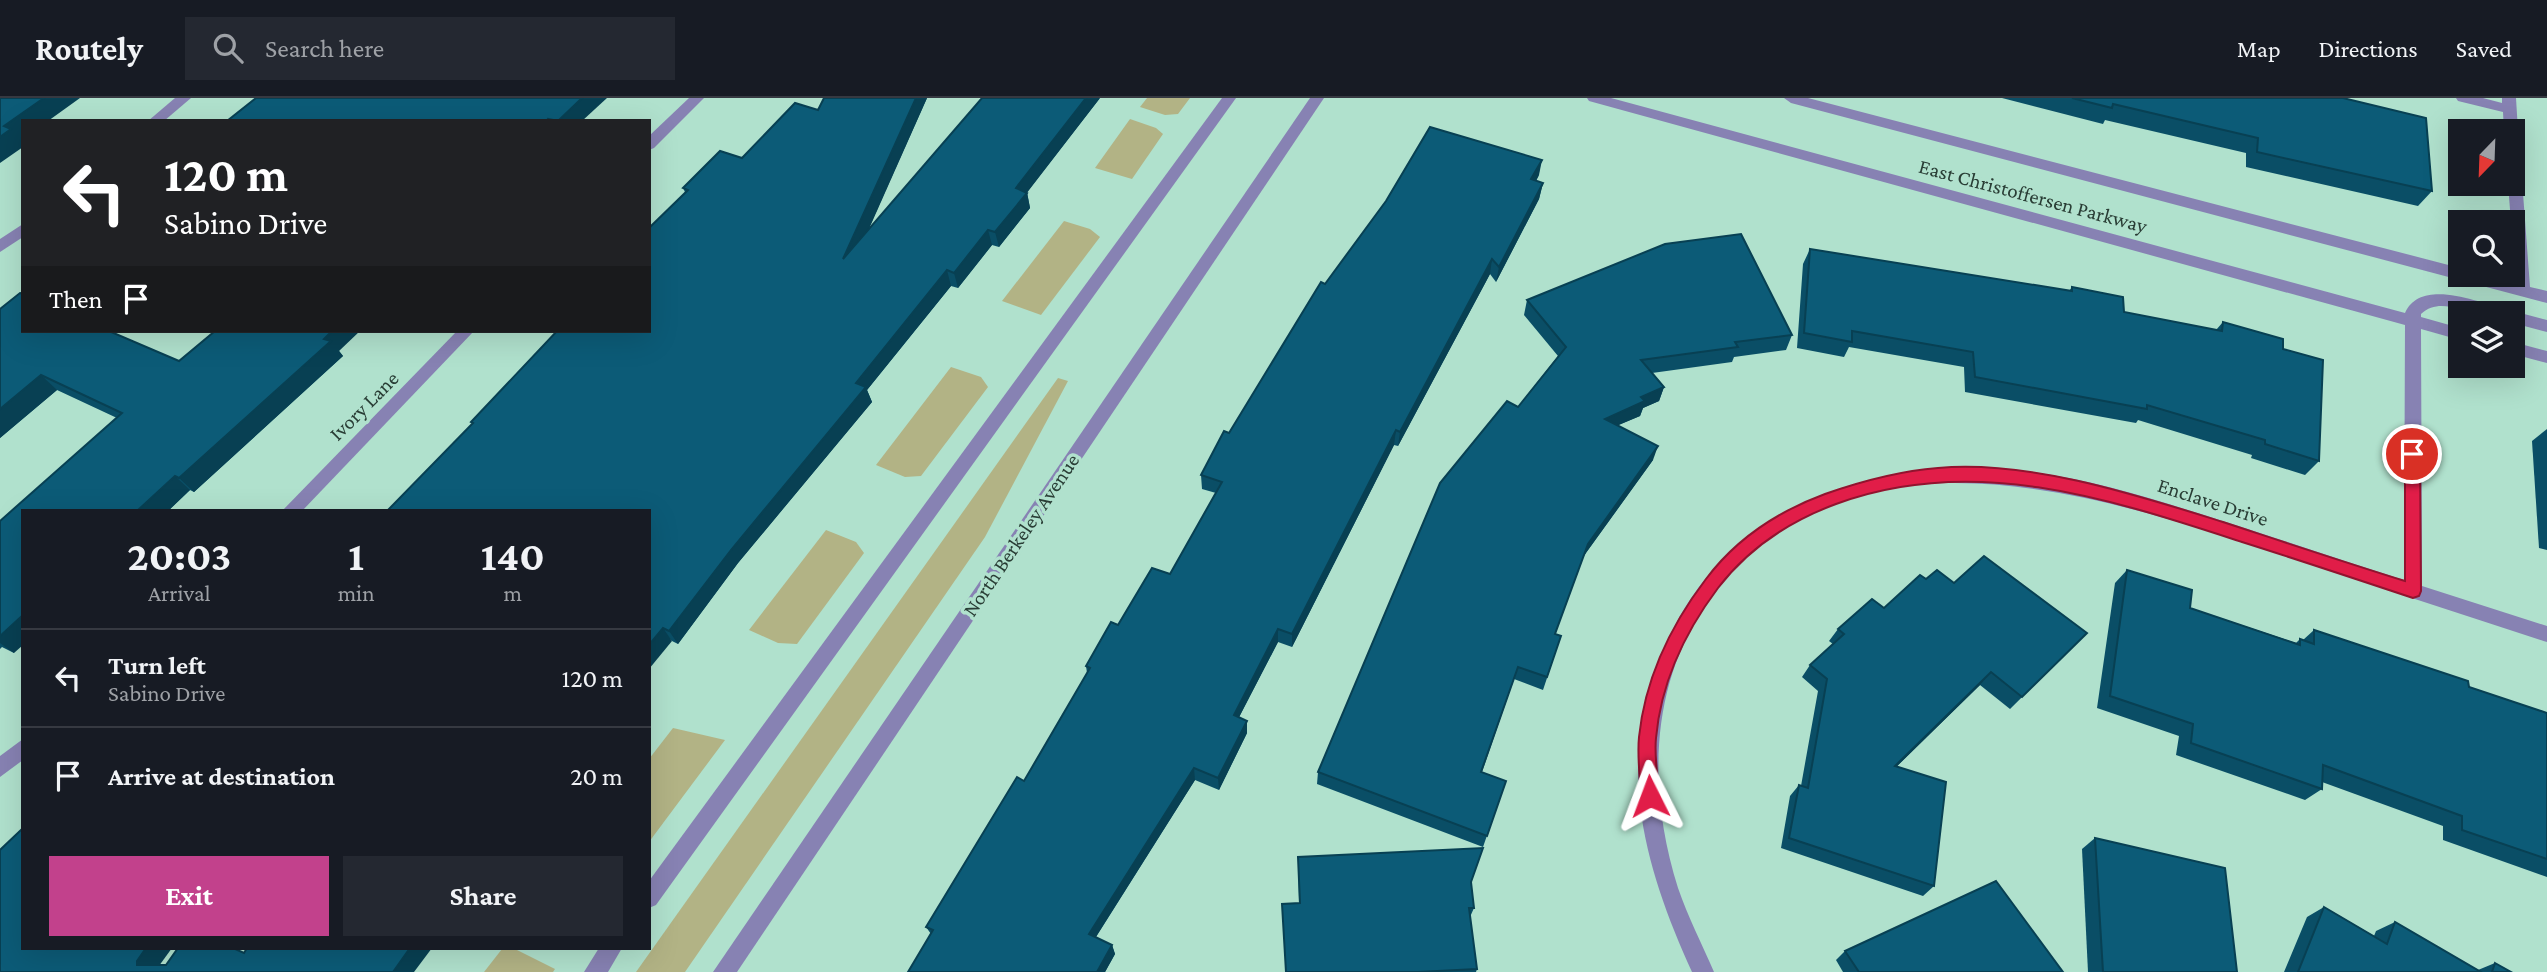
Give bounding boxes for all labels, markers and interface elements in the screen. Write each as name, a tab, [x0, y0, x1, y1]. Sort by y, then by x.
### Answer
search box	[185, 17, 675, 80]
icon: search	[209, 29, 247, 67]
text: Routely	[35, 30, 143, 67]
text: Search here	[265, 34, 384, 63]
text: Map	[2237, 35, 2281, 62]
text: Directions	[2319, 35, 2418, 62]
text: Saved	[2456, 35, 2512, 62]
north arrow	[2448, 119, 2525, 196]
map controls	[2448, 119, 2525, 378]
icon: left	[49, 147, 140, 238]
text: 120 m	[164, 147, 288, 202]
street label: East Christoffersen Parkway	[1916, 154, 2150, 238]
text: Sabino Drive	[164, 205, 327, 241]
button: search	[2448, 210, 2525, 287]
icon: arrive	[117, 280, 155, 318]
text: Then	[49, 285, 103, 314]
button: layers	[2448, 301, 2525, 378]
street label: Ivory Lane	[324, 366, 404, 446]
pin	[2382, 424, 2442, 484]
icon: arrive	[2393, 435, 2431, 473]
street label: North Berkeley Avenue	[958, 449, 1084, 621]
street label: Enclave Drive	[2155, 473, 2271, 531]
text: 20:03	[127, 532, 231, 579]
text: 1	[348, 532, 364, 579]
text: 140	[481, 532, 545, 579]
text: Arrival	[148, 580, 211, 606]
text: min	[338, 580, 374, 606]
text: m	[503, 580, 522, 606]
text: Turn left	[108, 651, 206, 680]
icon: left	[49, 659, 87, 697]
text: 120 m	[562, 664, 623, 693]
text: Sabino Drive	[108, 680, 225, 706]
icon: arrive	[49, 757, 87, 795]
position arrow	[1613, 759, 1687, 833]
text: Arrive at destination	[108, 762, 335, 791]
text: 20 m	[570, 762, 623, 791]
button: Exit	[49, 856, 329, 936]
button: Share	[343, 856, 623, 936]

